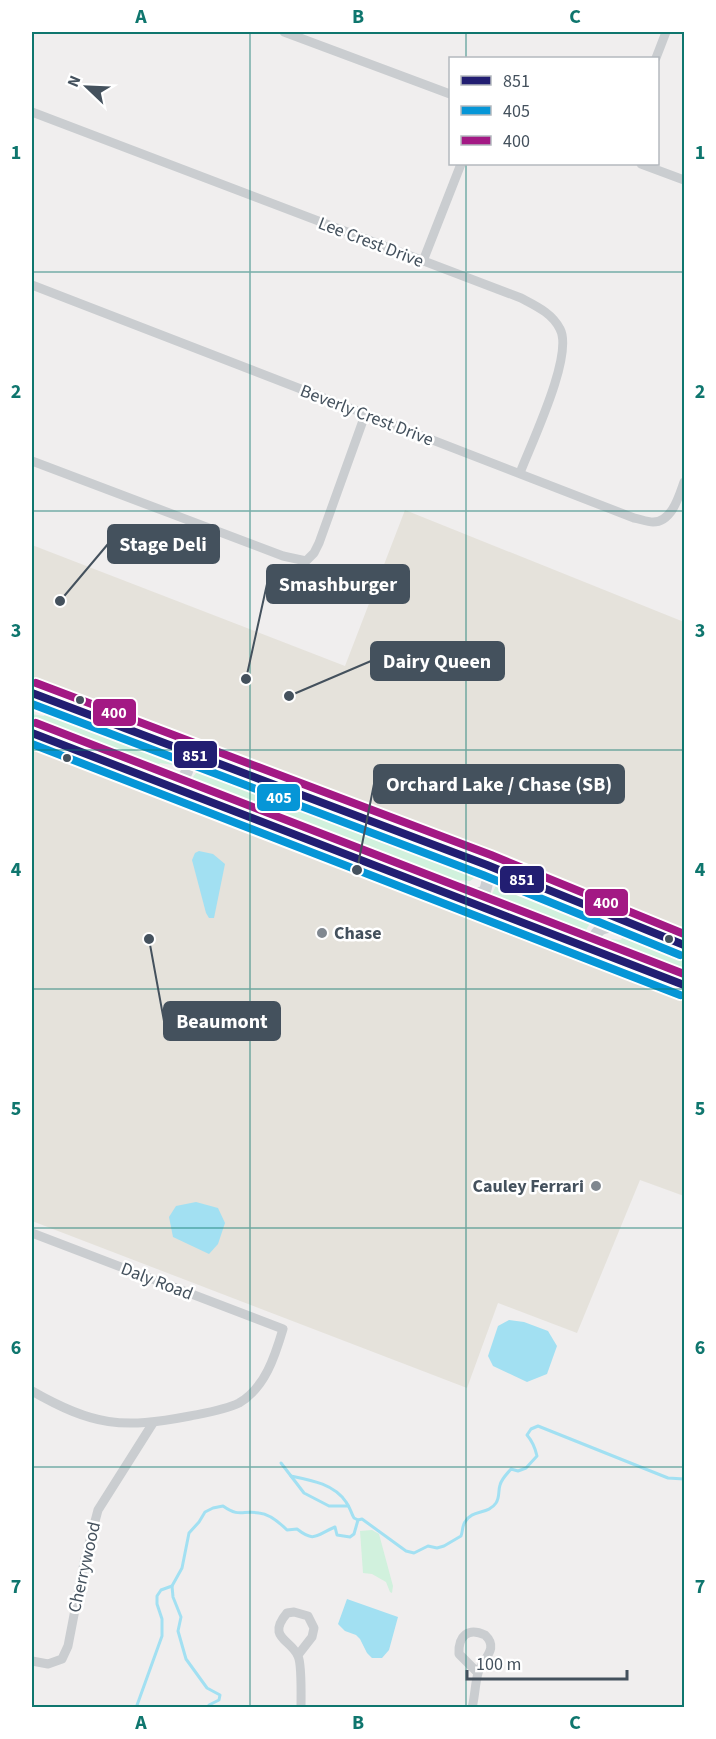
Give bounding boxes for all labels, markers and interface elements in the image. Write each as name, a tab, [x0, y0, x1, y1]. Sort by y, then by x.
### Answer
text: A	[134, 3, 147, 31]
text: B	[352, 3, 364, 31]
text: C	[569, 3, 581, 31]
north arrow	[57, 57, 117, 117]
legend	[449, 57, 659, 165]
text: 851	[503, 69, 530, 94]
text: N	[62, 72, 86, 91]
text: 405	[503, 99, 530, 124]
text: 400	[503, 129, 530, 154]
text: 1	[11, 139, 21, 167]
text: 1	[695, 139, 705, 167]
street label: Lee Crest Drive	[314, 211, 427, 274]
text: 2	[11, 378, 21, 406]
text: 2	[695, 378, 705, 406]
street label: Beverly Crest Drive	[297, 379, 437, 452]
callout: Stage Deli	[108, 525, 219, 563]
text: Stage Deli	[119, 531, 207, 559]
callout: Smashburger	[267, 565, 409, 603]
text: Smashburger	[279, 571, 397, 599]
text: 3	[11, 617, 21, 645]
text: 3	[695, 617, 705, 645]
callout: Dairy Queen	[371, 642, 504, 680]
text: Dairy Queen	[383, 648, 491, 676]
unlabelled marker	[74, 694, 86, 706]
line badge: 400	[92, 698, 137, 727]
text: 400	[101, 702, 127, 724]
line badge: 851	[173, 740, 218, 769]
text: 851	[182, 745, 208, 767]
unlabelled marker	[61, 752, 73, 764]
callout: Orchard Lake / Chase (SB)	[374, 765, 624, 803]
text: Orchard Lake / Chase (SB)	[386, 771, 612, 799]
line badge: 405	[256, 783, 301, 812]
text: 405	[266, 787, 292, 809]
text: 4	[11, 856, 22, 884]
text: 4	[695, 856, 706, 884]
line badge: 851	[499, 865, 545, 894]
text: 851	[509, 869, 535, 891]
line badge: 400	[584, 888, 629, 917]
text: 400	[593, 892, 619, 914]
place label: Chase	[334, 921, 382, 946]
marker: Chase	[315, 926, 329, 940]
unlabelled marker	[663, 933, 675, 945]
callout: Beaumont	[164, 1002, 280, 1040]
text: Beaumont	[176, 1008, 268, 1036]
text: 5	[11, 1095, 21, 1123]
text: 5	[695, 1095, 705, 1123]
place label: Cauley Ferrari	[473, 1174, 584, 1199]
marker: Cauley Ferrari	[589, 1179, 603, 1193]
street label: Daly Road	[117, 1256, 196, 1307]
text: 6	[11, 1334, 21, 1362]
text: 6	[695, 1334, 705, 1362]
street label: Cherrywood	[62, 1519, 107, 1615]
text: 7	[11, 1573, 21, 1601]
text: 7	[695, 1573, 705, 1601]
scale bar	[467, 1643, 628, 1681]
text: 100 m	[476, 1652, 521, 1677]
text: A	[134, 1709, 147, 1737]
text: B	[352, 1709, 364, 1737]
text: C	[569, 1709, 581, 1737]

